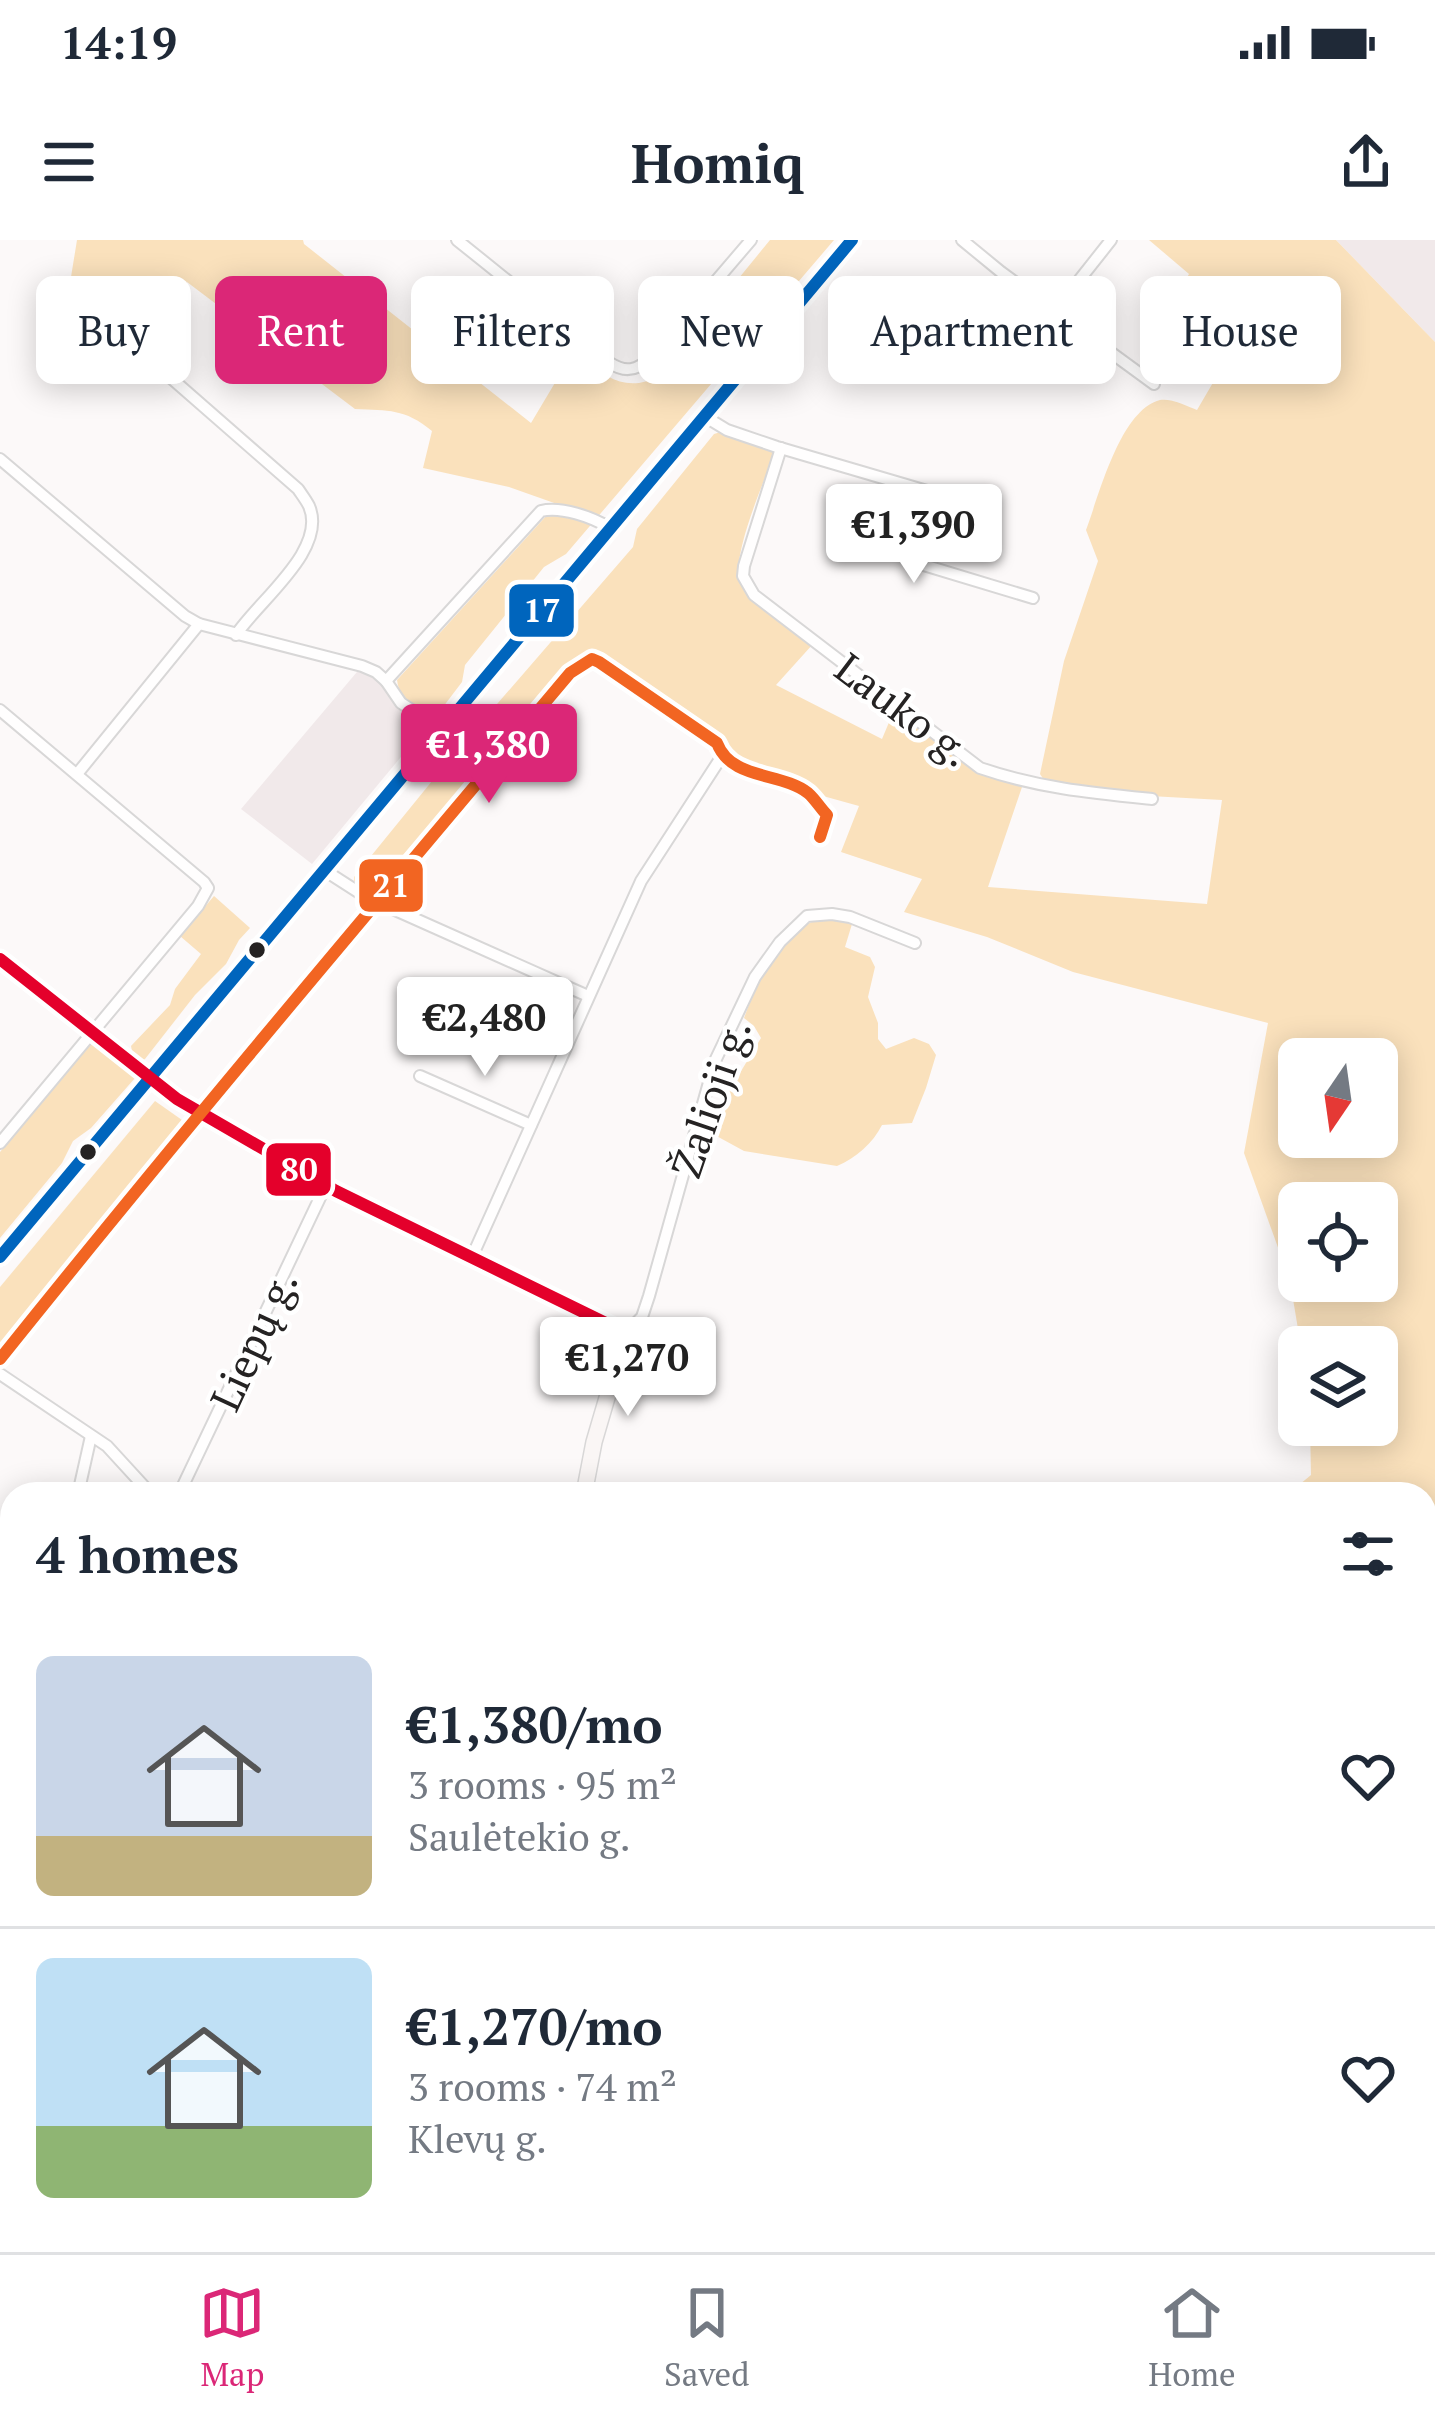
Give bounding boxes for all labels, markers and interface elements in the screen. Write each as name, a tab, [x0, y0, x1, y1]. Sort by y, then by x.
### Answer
text: 14:19	[60, 12, 177, 72]
text: Homiq	[631, 127, 804, 198]
icon: menu	[36, 129, 102, 195]
icon: share	[1333, 129, 1399, 195]
chip: Buy	[36, 276, 191, 384]
chip: Rent	[215, 276, 387, 384]
chip: Filters	[411, 276, 614, 384]
chip: New	[638, 276, 804, 384]
chip: Apartment	[828, 276, 1116, 384]
chip: House	[1140, 276, 1341, 384]
pin: €1,390	[816, 484, 1012, 586]
text: €1,390	[853, 497, 975, 549]
line badge: 17	[507, 582, 576, 639]
text: 17	[523, 588, 561, 631]
street label: Lauko g.	[825, 639, 983, 779]
pin: €1,380	[391, 704, 587, 806]
text: €1,380	[428, 717, 550, 769]
line badge: 21	[357, 857, 425, 914]
text: 21	[372, 863, 410, 906]
unlabelled marker	[246, 939, 268, 961]
pin: €2,480	[387, 977, 583, 1079]
text: €2,480	[424, 990, 546, 1042]
street label: Žalioji g.	[657, 1011, 763, 1185]
north arrow	[1278, 1038, 1398, 1158]
map controls	[1278, 1038, 1398, 1446]
unlabelled marker	[77, 1141, 99, 1163]
line badge: 80	[264, 1141, 333, 1198]
text: 80	[280, 1147, 318, 1190]
button: locate	[1278, 1182, 1398, 1302]
street label: Liepų g.	[196, 1261, 310, 1419]
pin: €1,270	[530, 1317, 726, 1419]
button: layers	[1278, 1326, 1398, 1446]
text: €1,270	[567, 1330, 689, 1382]
text: 4 homes	[36, 1520, 239, 1588]
icon: filters	[1335, 1521, 1401, 1587]
text: €1,380/mo	[408, 1690, 663, 1758]
icon: home	[132, 1704, 276, 1848]
icon: heart	[1335, 1743, 1401, 1809]
text: 3 rooms · 95 m²	[408, 1758, 677, 1810]
text: Saulėtekio g.	[408, 1810, 631, 1862]
text: €1,270/mo	[408, 1992, 663, 2060]
icon: home	[132, 2006, 276, 2150]
icon: heart	[1335, 2045, 1401, 2111]
text: 3 rooms · 74 m²	[408, 2060, 677, 2112]
text: Klevų g.	[408, 2112, 547, 2164]
tab: Map	[199, 2280, 265, 2395]
tab: Saved	[664, 2280, 750, 2395]
tab: Home	[1148, 2280, 1236, 2395]

